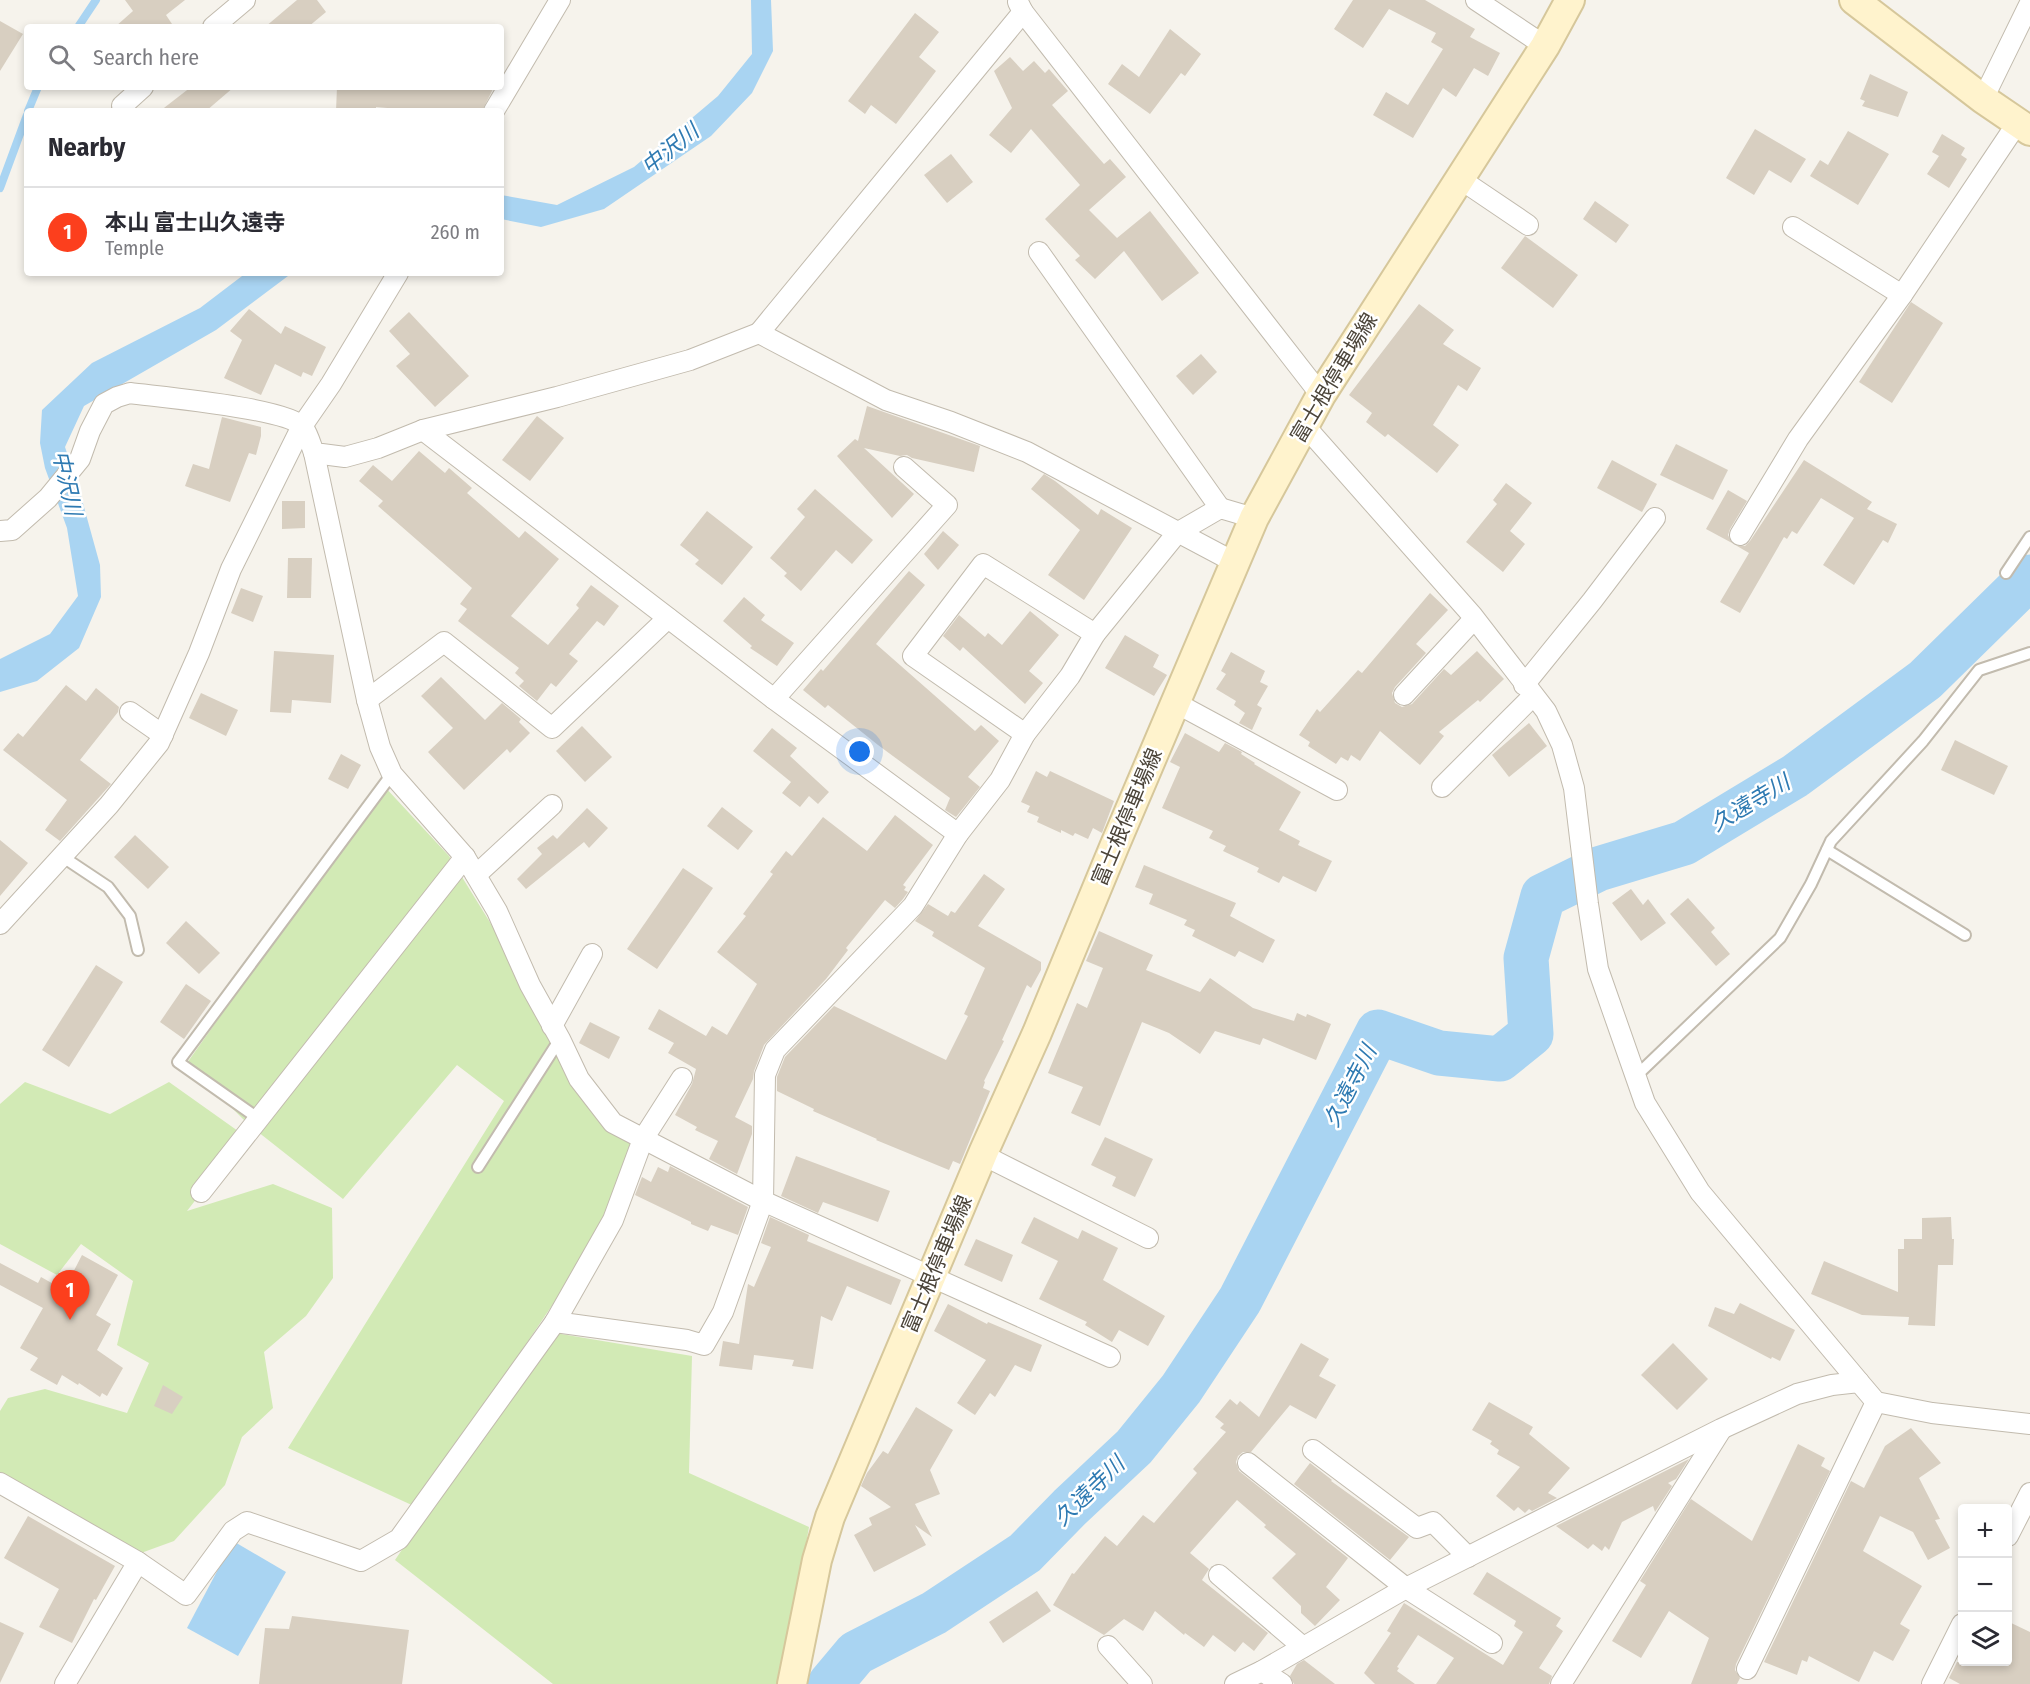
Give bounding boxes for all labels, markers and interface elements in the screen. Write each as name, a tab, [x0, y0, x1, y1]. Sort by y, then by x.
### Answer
search box	[24, 24, 504, 90]
icon: search	[45, 41, 78, 74]
text: Search here	[93, 44, 199, 71]
water label: 中沢川	[636, 116, 706, 180]
text: Nearby	[48, 132, 125, 163]
text: 本山 富士山久遠寺	[105, 209, 286, 236]
text: 1	[63, 220, 72, 244]
text: 260 m	[431, 220, 480, 244]
text: Temple	[105, 236, 164, 260]
street label: 富士根停車場線	[1285, 308, 1383, 448]
water label: 中沢川	[47, 448, 87, 520]
your location	[845, 737, 874, 766]
street label: 富士根停車場線	[1086, 744, 1168, 890]
water label: 久遠寺川	[1705, 768, 1796, 837]
water label: 久遠寺川	[1318, 1039, 1383, 1131]
street label: 富士根停車場線	[896, 1191, 978, 1337]
pin: 1	[50, 1270, 90, 1320]
water label: 久遠寺川	[1048, 1449, 1131, 1531]
map controls	[1958, 1504, 2012, 1666]
button: +	[1958, 1504, 2012, 1558]
button: −	[1958, 1558, 2012, 1612]
button: layers	[1958, 1612, 2012, 1666]

